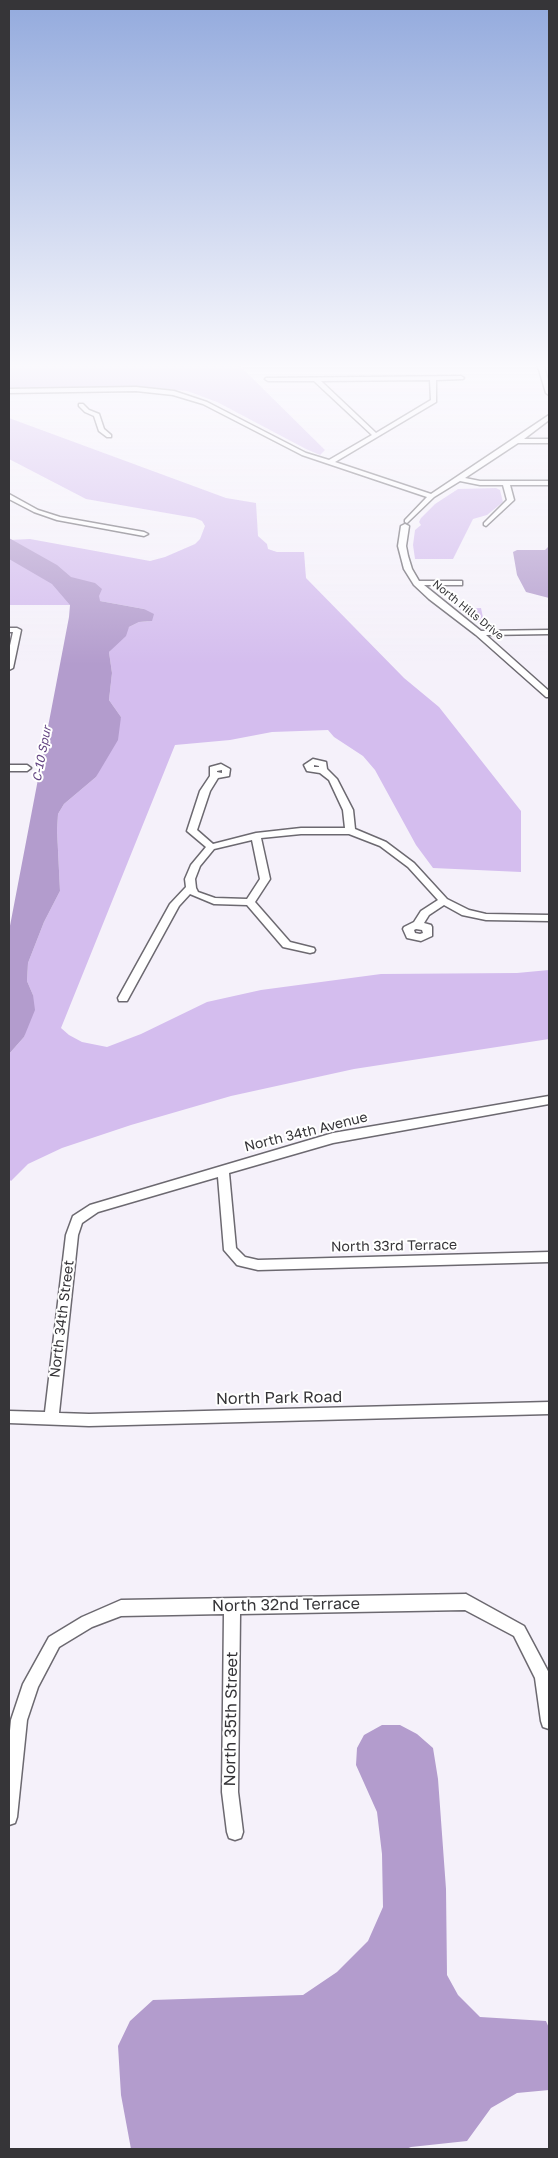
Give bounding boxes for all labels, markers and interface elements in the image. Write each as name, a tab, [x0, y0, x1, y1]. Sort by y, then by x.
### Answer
street label: North Hills Drive	[430, 577, 506, 643]
water label: C-10 Spur	[30, 725, 54, 783]
street label: North 34th Avenue	[243, 1109, 369, 1155]
street label: North 33rd Terrace	[331, 1236, 457, 1256]
street label: North 34th Street	[46, 1259, 78, 1379]
street label: North Park Road	[216, 1387, 342, 1409]
street label: North 32nd Terrace	[212, 1594, 360, 1616]
street label: North 35th Street	[220, 1651, 242, 1787]

